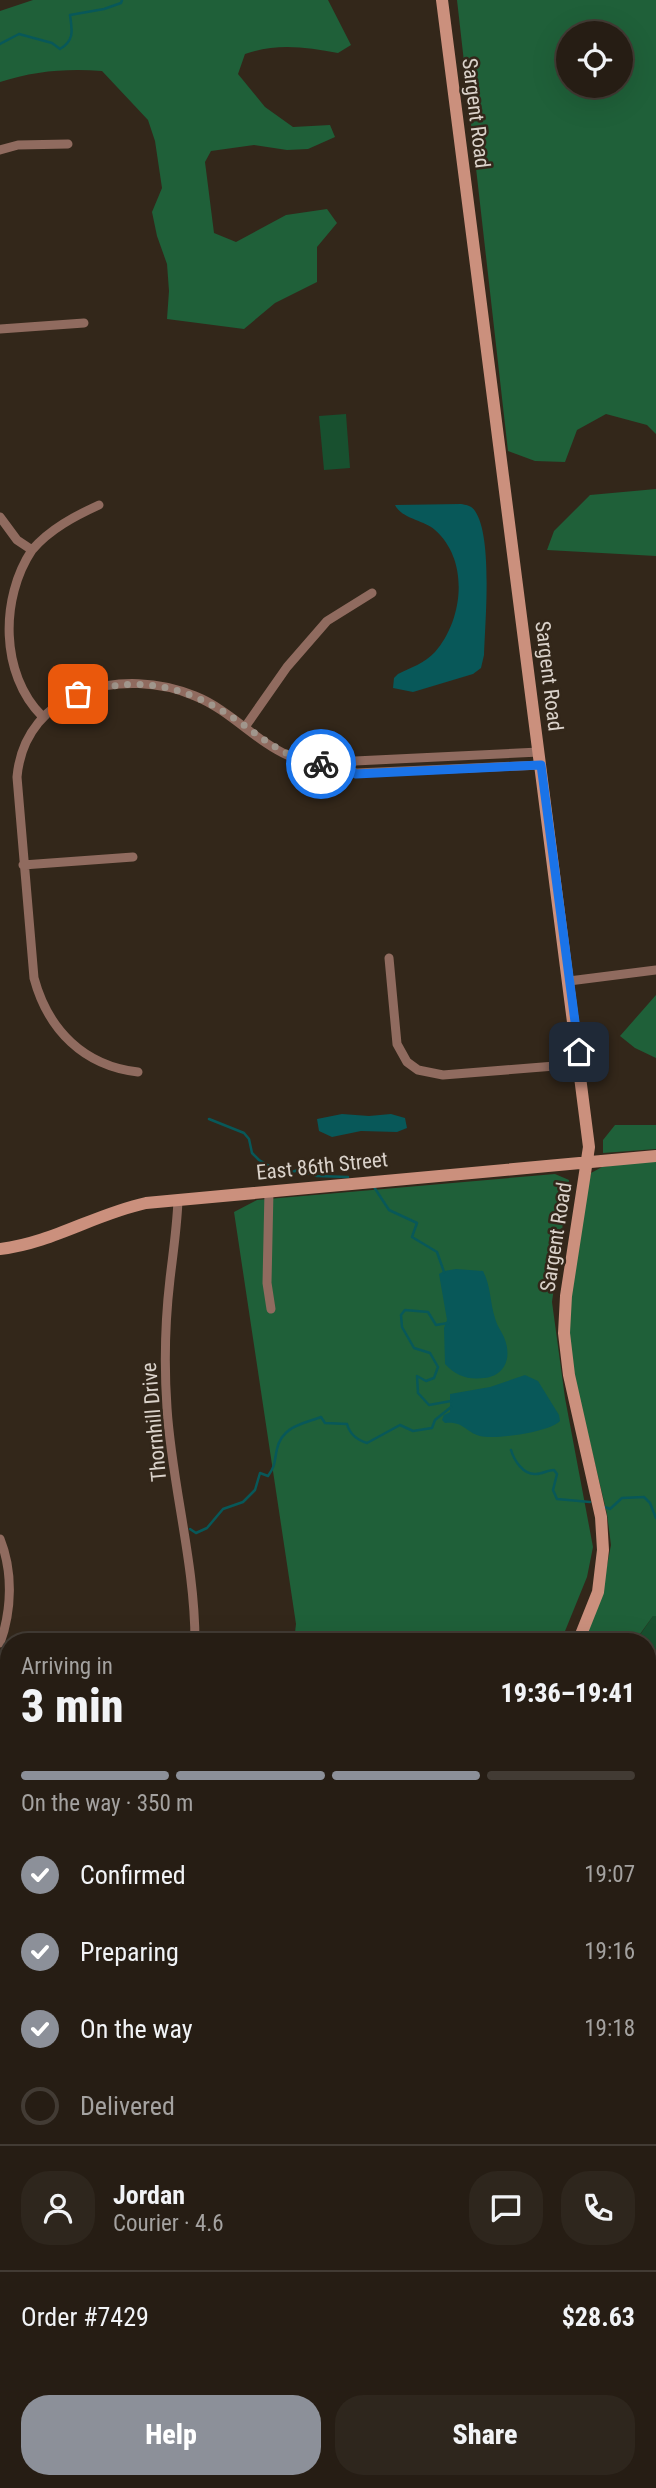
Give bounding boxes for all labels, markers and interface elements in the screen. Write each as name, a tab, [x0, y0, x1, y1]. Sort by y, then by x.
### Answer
map controls	[556, 21, 633, 98]
button: locate	[556, 21, 633, 98]
street label: Sargent Road	[457, 57, 495, 169]
street label: Sargent Road	[530, 620, 568, 732]
pin	[48, 664, 108, 724]
icon: bag	[59, 675, 97, 713]
courier	[286, 729, 356, 799]
icon: bike	[302, 745, 340, 783]
pin	[549, 1022, 609, 1082]
icon: home	[560, 1033, 598, 1071]
street label: East 86th Street	[255, 1147, 389, 1185]
street label: Sargent Road	[535, 1180, 577, 1294]
street label: Thornhill Drive	[137, 1361, 171, 1483]
text: Arriving in	[21, 1653, 113, 1680]
text: 19:36–19:41	[501, 1678, 635, 1708]
text: 3 min	[21, 1679, 124, 1733]
text: On the way · 350 m	[21, 1790, 193, 1817]
icon: check	[21, 1856, 59, 1894]
text: Confirmed	[80, 1860, 186, 1890]
text: 19:07	[584, 1861, 635, 1888]
icon: check	[21, 1933, 59, 1971]
text: Preparing	[80, 1937, 179, 1967]
text: 19:16	[584, 1938, 635, 1965]
icon: check	[21, 2010, 59, 2048]
text: On the way	[80, 2014, 193, 2044]
text: 19:18	[584, 2015, 635, 2042]
text: Delivered	[80, 2091, 175, 2121]
button: person	[21, 2171, 95, 2245]
button: chat	[469, 2171, 543, 2245]
button: phone	[561, 2171, 635, 2245]
text: Jordan	[113, 2180, 185, 2210]
text: Courier · 4.6	[113, 2210, 224, 2237]
text: Order #7429	[21, 2302, 149, 2332]
text: $28.63	[562, 2302, 635, 2332]
button: Help	[21, 2395, 321, 2475]
button: Share	[335, 2395, 635, 2475]

